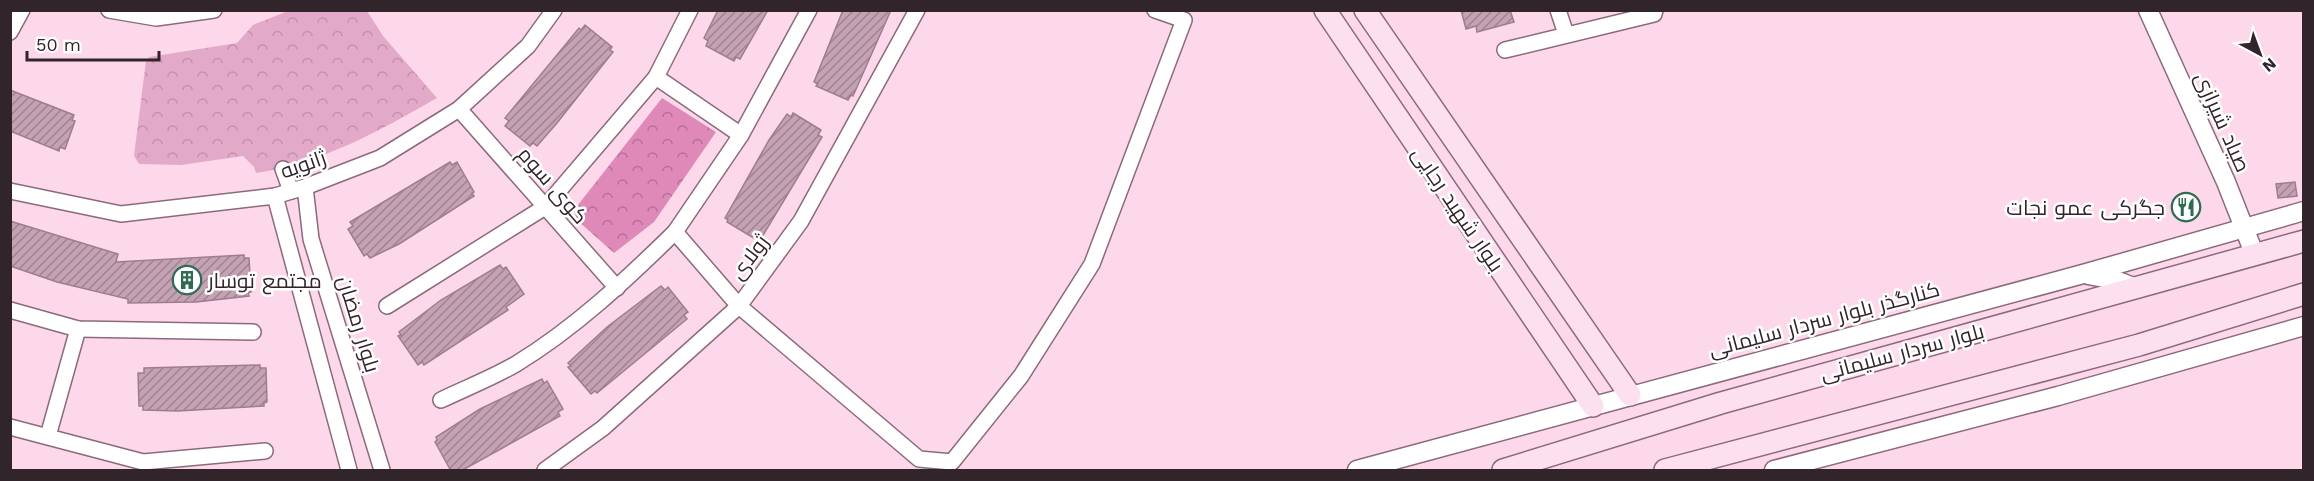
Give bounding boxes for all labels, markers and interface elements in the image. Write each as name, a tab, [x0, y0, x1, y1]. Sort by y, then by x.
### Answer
scale bar	[27, 24, 159, 62]
north arrow	[2230, 24, 2290, 84]
text: 50 m	[36, 34, 81, 55]
text: N	[2259, 54, 2280, 76]
street label: صیاد شیرازی	[2189, 68, 2256, 176]
street label: کوی سوم	[511, 141, 593, 230]
street label: بلوار شهید رجایی	[1406, 142, 1509, 277]
street label: ژانویه	[277, 144, 330, 183]
restaurant icon: جگرکی عمو نجات	[2170, 191, 2202, 223]
place label: جگرکی عمو نجات	[2006, 195, 2165, 221]
street label: ژولای	[724, 229, 775, 285]
building icon: مجتمع توسار	[171, 264, 203, 296]
place label: مجتمع توسار	[207, 268, 322, 295]
street label: بلوار رمضان	[332, 273, 386, 376]
street label: کنارگذر بلوار سردار سلیمانی	[1706, 276, 1942, 362]
street label: بلوار سردار سلیمانی	[1817, 318, 1987, 386]

